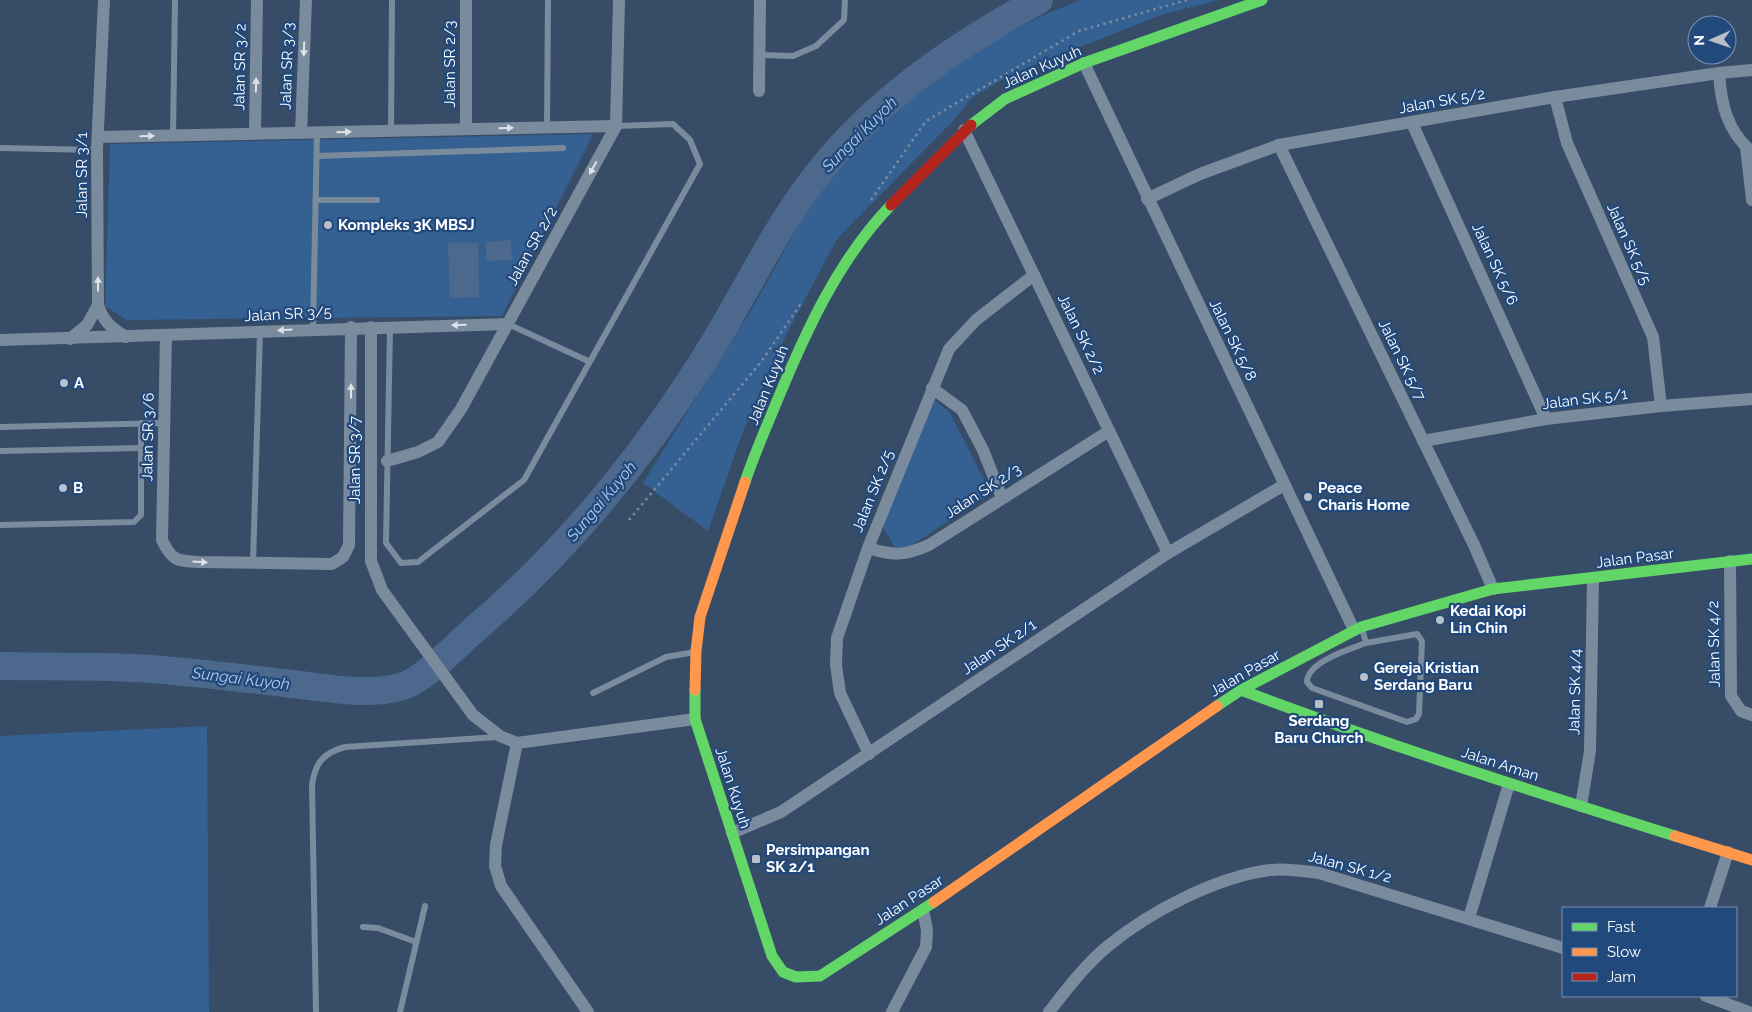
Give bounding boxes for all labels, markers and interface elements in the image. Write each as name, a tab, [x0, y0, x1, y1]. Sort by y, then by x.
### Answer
north arrow	[1687, 15, 1737, 65]
street label: Jalan SR 2/3	[441, 20, 459, 108]
street label: Jalan SR 3/3	[276, 22, 298, 110]
street label: Jalan SR 3/2	[230, 23, 250, 111]
text: N	[1691, 35, 1707, 46]
one-way arrow	[300, 41, 308, 57]
street label: Jalan Kuyuh	[1000, 42, 1084, 92]
one-way arrow	[252, 76, 260, 92]
street label: Jalan SK 5/2	[1398, 85, 1487, 117]
water label: Sungai Kuyoh	[817, 93, 901, 177]
one-way arrow	[499, 124, 515, 132]
one-way arrow	[336, 128, 352, 136]
street label: Jalan SR 3/1	[73, 131, 91, 218]
one-way arrow	[139, 132, 155, 140]
one-way arrow	[589, 161, 597, 176]
street label: Jalan SK 5/5	[1603, 200, 1655, 288]
street label: Jalan SR 2/2	[503, 203, 561, 288]
place label: Kompleks 3K MBSJ	[338, 216, 475, 234]
marker: Kompleks 3K MBSJ	[322, 219, 334, 231]
street label: Jalan SK 5/6	[1468, 220, 1522, 308]
one-way arrow	[94, 275, 102, 291]
street label: Jalan SK 2/2	[1054, 291, 1108, 377]
street label: Jalan SK 5/8	[1206, 296, 1261, 384]
street label: Jalan SR 3/5	[244, 303, 332, 325]
street label: Jalan SK 5/7	[1375, 317, 1429, 403]
one-way arrow	[451, 321, 467, 329]
one-way arrow	[277, 327, 293, 335]
street label: Jalan Kuyuh	[744, 343, 792, 427]
place label: A	[74, 374, 85, 392]
marker: A	[58, 377, 70, 389]
one-way arrow	[347, 383, 355, 399]
street label: Jalan SK 5/1	[1541, 385, 1629, 413]
street label: Jalan SR 3/6	[138, 393, 158, 481]
street label: Jalan SR 3/7	[346, 416, 364, 504]
street label: Jalan SK 2/5	[848, 447, 898, 535]
water label: Sungai Kuyoh	[562, 458, 640, 546]
street label: Jalan SK 2/3	[942, 460, 1024, 522]
place label: B	[73, 479, 83, 497]
place label: Peace Charis Home	[1318, 479, 1410, 514]
marker: B	[57, 482, 69, 494]
marker: Peace Charis Home	[1302, 491, 1314, 503]
street label: Jalan Pasar	[1595, 544, 1676, 572]
one-way arrow	[192, 559, 208, 567]
street label: Jalan SK 4/2	[1704, 600, 1724, 688]
place label: Kedai Kopi Lin Chin	[1450, 602, 1526, 637]
marker: Kedai Kopi Lin Chin	[1434, 614, 1446, 626]
street label: Jalan SK 2/1	[959, 615, 1040, 678]
street label: Jalan Pasar	[1207, 645, 1284, 700]
street label: Jalan SK 4/4	[1565, 649, 1585, 735]
place label: Gereja Kristian Serdang Baru	[1374, 659, 1479, 694]
water label: Sungai Kuyoh	[190, 663, 291, 694]
marker: Gereja Kristian Serdang Baru	[1358, 671, 1370, 683]
marker: Serdang Baru Church	[1313, 698, 1325, 710]
place label: Serdang Baru Church	[1274, 712, 1364, 747]
street label: Jalan Aman	[1459, 743, 1541, 785]
street label: Jalan Kuyuh	[711, 745, 755, 831]
place label: Persimpangan SK 2/1	[766, 841, 870, 876]
street label: Jalan SK 1/2	[1306, 847, 1394, 887]
marker: Persimpangan SK 2/1	[750, 853, 762, 865]
street label: Jalan Pasar	[871, 871, 947, 929]
legend	[1562, 907, 1737, 997]
text: Fast	[1607, 918, 1635, 936]
text: Slow	[1607, 943, 1641, 961]
text: Jam	[1607, 968, 1636, 986]

